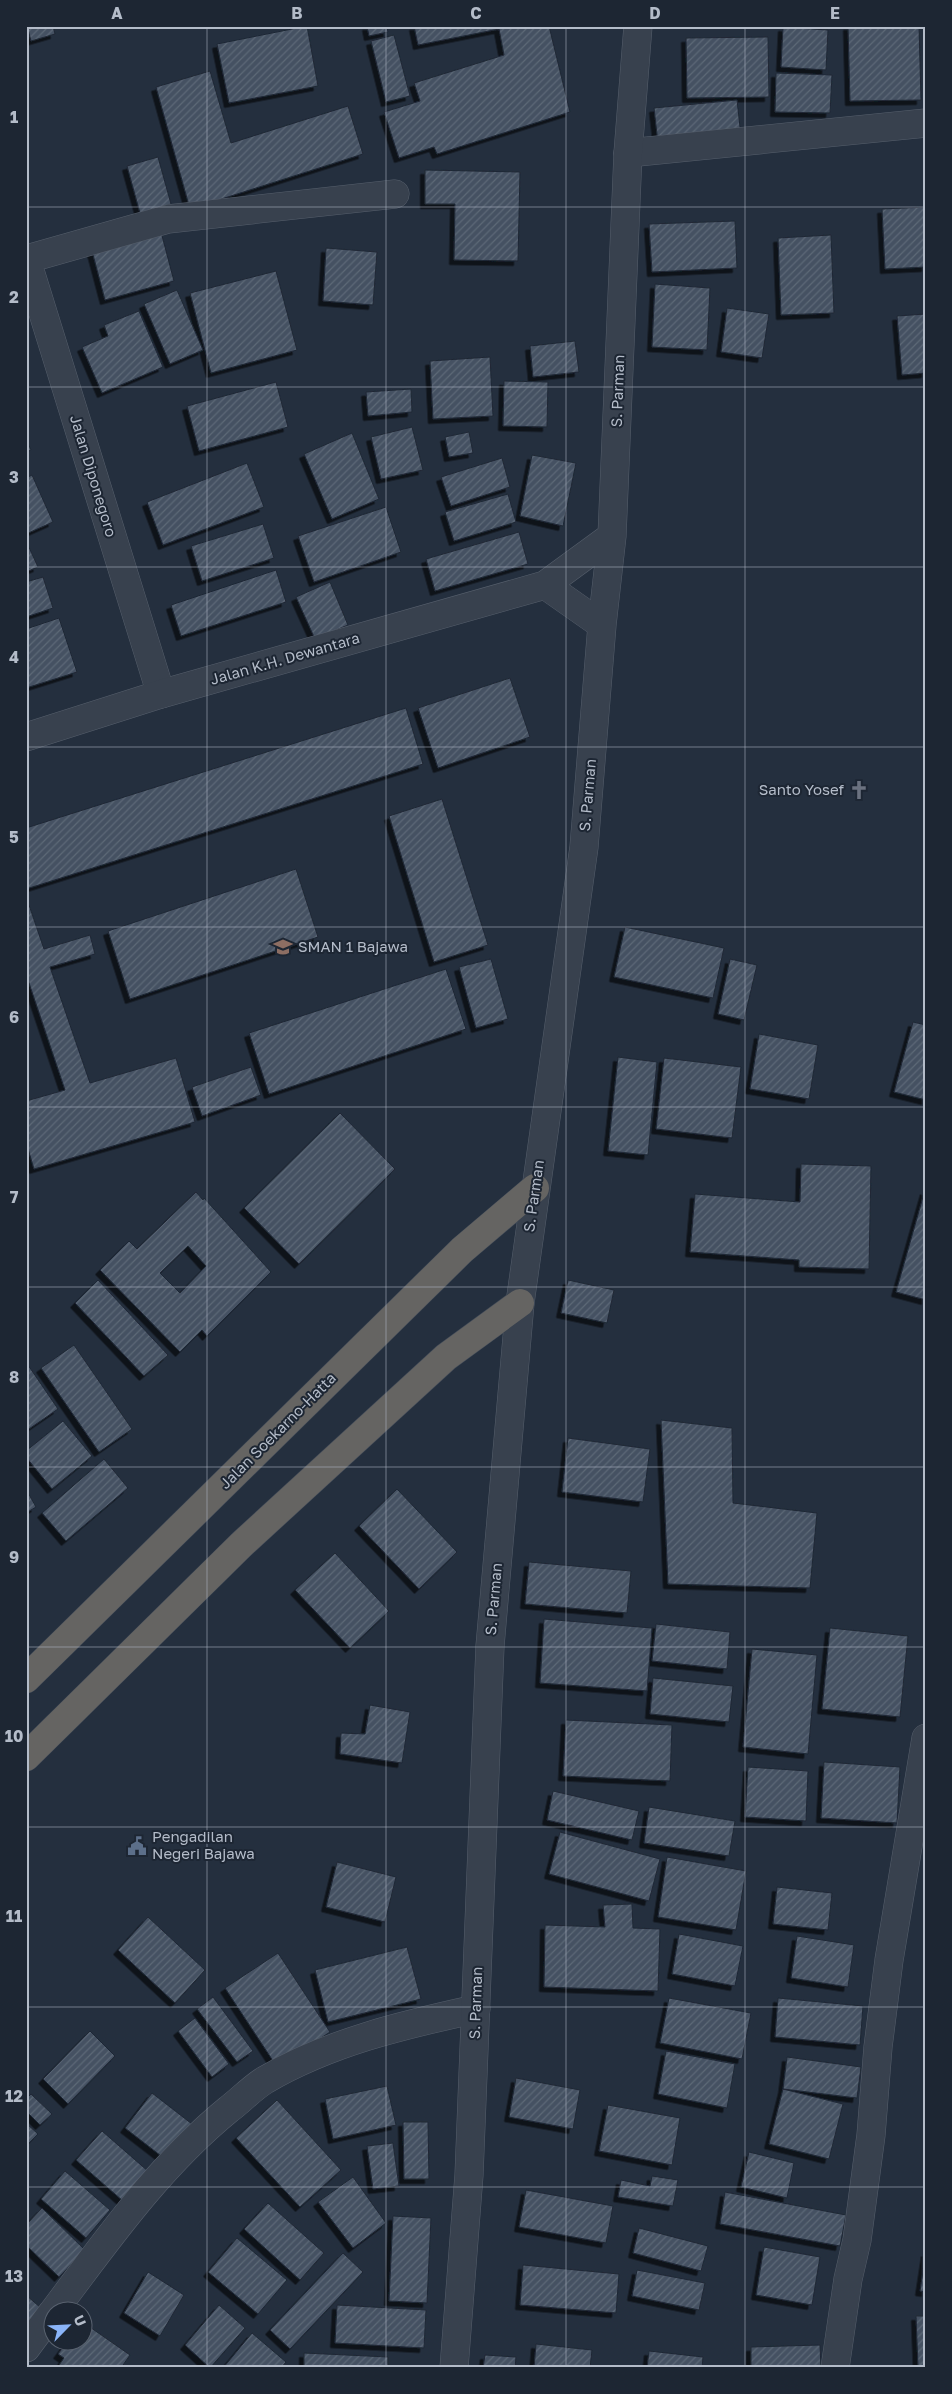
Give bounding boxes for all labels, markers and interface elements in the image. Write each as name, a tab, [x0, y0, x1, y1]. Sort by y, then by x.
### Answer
text: A	[111, 3, 123, 23]
text: B	[291, 3, 303, 23]
text: C	[470, 3, 482, 23]
text: D	[649, 3, 661, 23]
text: E	[830, 3, 840, 23]
text: 1	[10, 107, 18, 127]
text: 2	[9, 287, 19, 307]
street label: S. Parman	[607, 354, 627, 428]
street label: Jalan Diponegoro	[67, 413, 121, 539]
text: 3	[9, 467, 19, 487]
street label: Jalan K.H. Dewantara	[208, 628, 362, 688]
text: 4	[9, 647, 19, 667]
street label: S. Parman	[575, 758, 599, 832]
church icon: Santo Yosef	[848, 779, 870, 801]
place label: Santo Yosef	[759, 780, 845, 798]
text: 5	[9, 827, 19, 847]
school or university icon: SMAN 1 Bajawa	[272, 936, 294, 958]
place label: SMAN 1 Bajawa	[298, 937, 408, 955]
text: 6	[9, 1007, 19, 1027]
street label: S. Parman	[519, 1159, 547, 1233]
text: 7	[10, 1187, 19, 1207]
text: 8	[9, 1367, 19, 1387]
street label: Jalan Soekarno-Hatta	[215, 1368, 339, 1492]
text: 9	[9, 1547, 19, 1567]
street label: S. Parman	[481, 1562, 505, 1636]
text: 10	[5, 1726, 23, 1746]
place label: Pengadilan Negeri Bajawa	[152, 1827, 255, 1862]
public building icon: Pengadilan Negeri Bajawa	[126, 1835, 148, 1857]
text: 11	[6, 1906, 22, 1926]
street label: S. Parman	[465, 1966, 485, 2040]
text: 12	[5, 2086, 23, 2106]
text: 13	[5, 2266, 23, 2286]
north arrow	[42, 2302, 92, 2352]
text: U	[70, 2312, 90, 2329]

